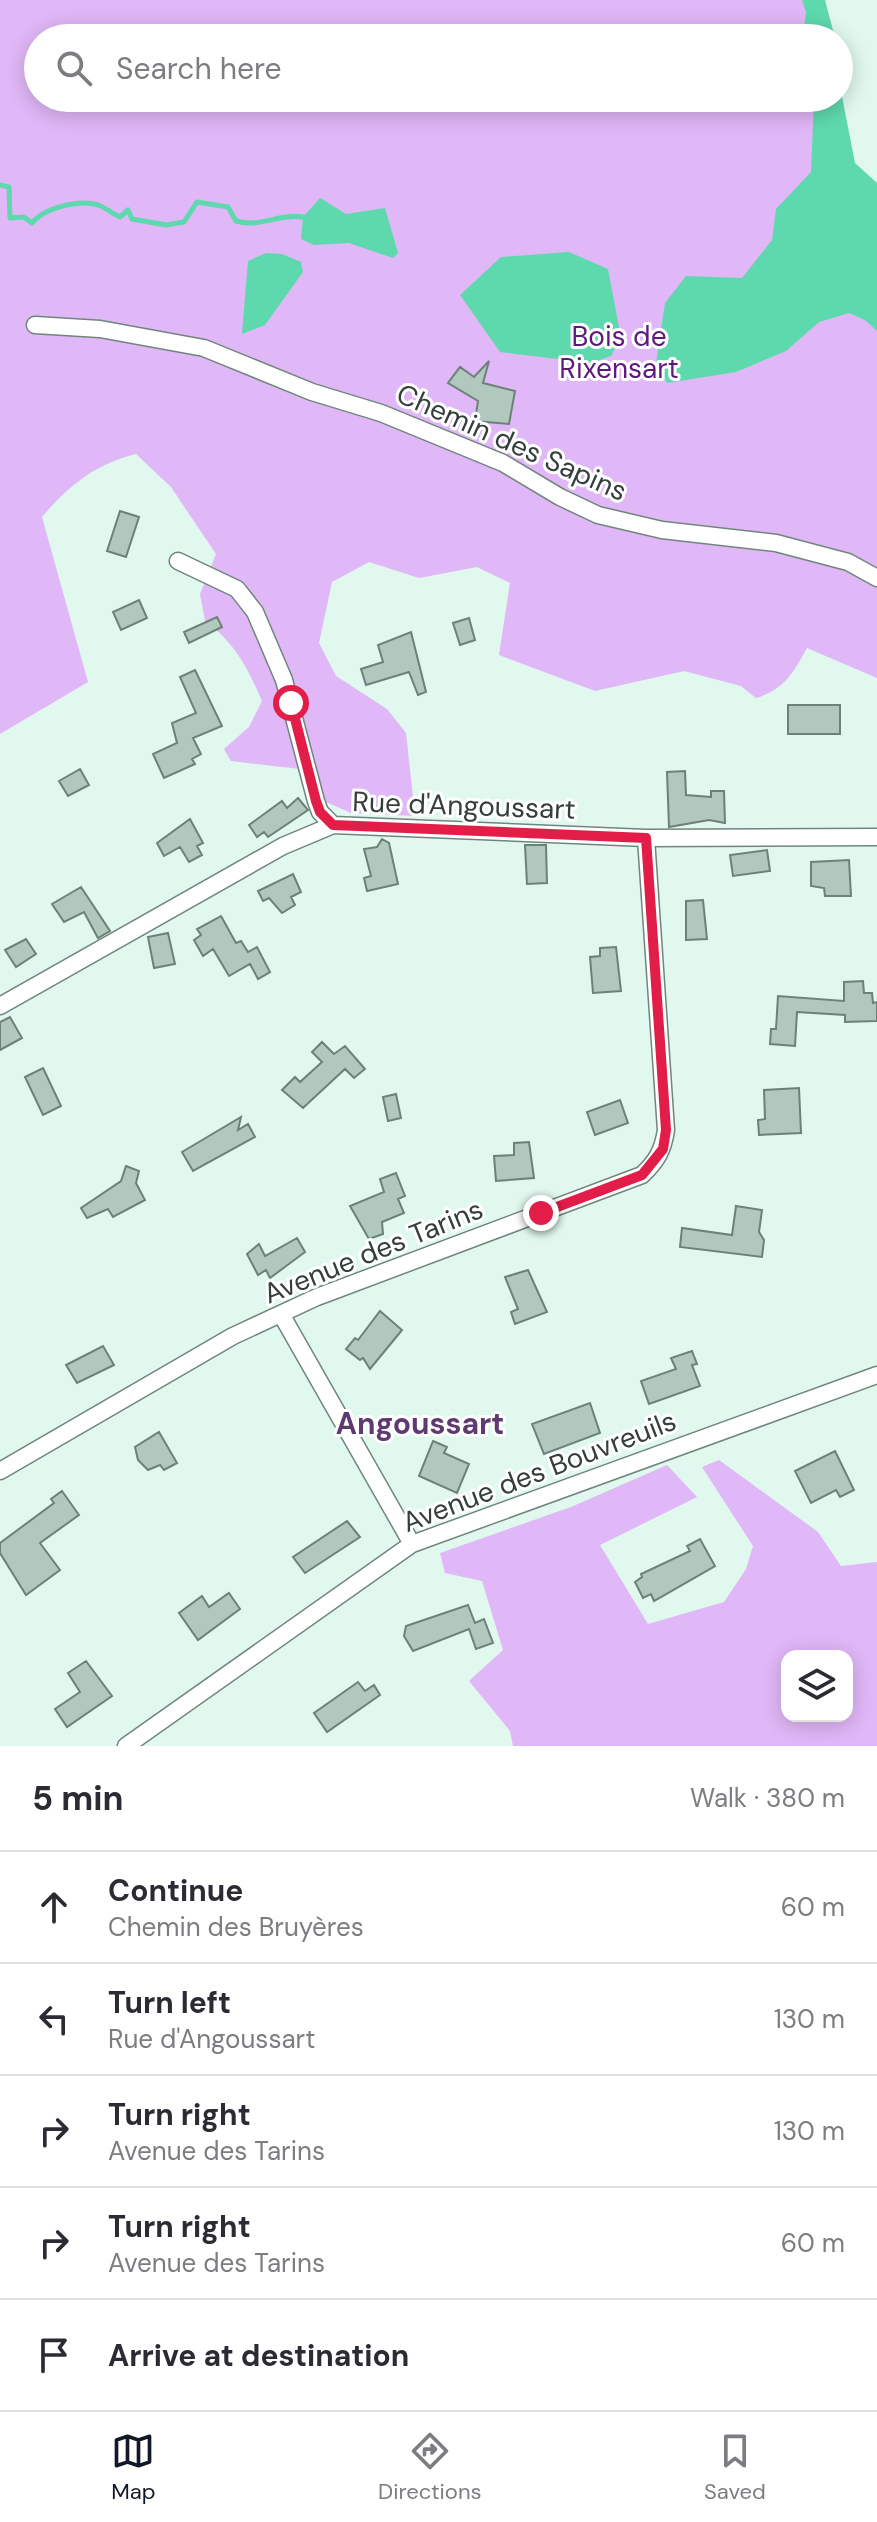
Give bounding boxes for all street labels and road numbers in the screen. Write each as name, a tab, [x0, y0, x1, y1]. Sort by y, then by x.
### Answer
street label: Chemin des Sapins	[391, 375, 633, 510]
street label: Rue d'Angoussart	[352, 783, 576, 828]
street label: Avenue des Tarins	[258, 1191, 488, 1312]
street label: Avenue des Bouvreuils	[397, 1402, 681, 1541]

